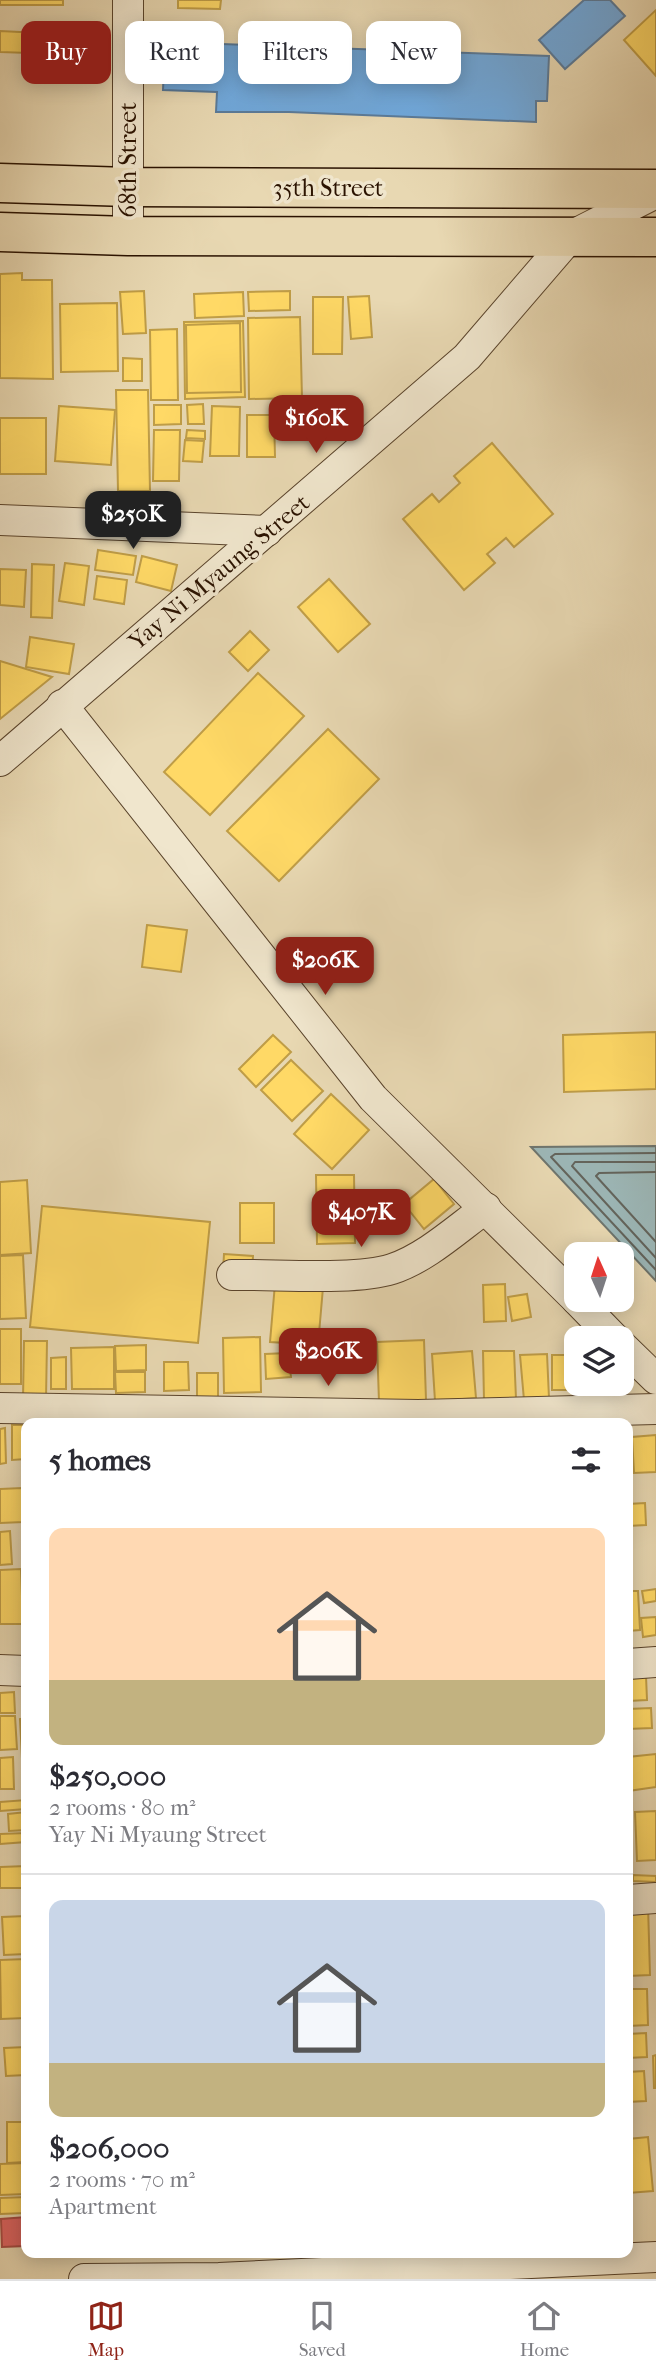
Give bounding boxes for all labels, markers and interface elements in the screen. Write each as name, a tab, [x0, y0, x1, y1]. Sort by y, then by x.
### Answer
chip: Buy	[21, 21, 111, 84]
chip: Rent	[125, 21, 224, 84]
chip: Filters	[238, 21, 352, 84]
chip: New	[366, 21, 461, 84]
street label: 68th Street	[114, 102, 142, 218]
street label: 35th Street	[273, 174, 384, 202]
pin: $160K	[267, 396, 365, 455]
text: $160K	[285, 404, 347, 431]
street label: Yay Ni Myaung Street	[122, 488, 315, 656]
pin: $250K	[84, 491, 182, 551]
text: $250K	[101, 500, 165, 527]
pin: $206K	[276, 937, 374, 997]
text: $206K	[292, 946, 358, 973]
pin: $407K	[312, 1190, 410, 1249]
text: $407K	[328, 1198, 394, 1225]
north arrow	[564, 1242, 634, 1312]
map controls	[564, 1242, 634, 1396]
button: layers	[564, 1326, 634, 1396]
pin: $206K	[279, 1328, 377, 1388]
text: $206K	[295, 1337, 361, 1364]
icon: filters	[567, 1441, 605, 1479]
text: 5 homes	[49, 1443, 151, 1478]
icon: home	[264, 1573, 390, 1699]
text: $250,000	[49, 1759, 166, 1794]
text: 2 rooms · 80 m²	[49, 1794, 196, 1821]
text: Yay Ni Myaung Street	[49, 1821, 267, 1848]
icon: home	[264, 1945, 390, 2071]
text: $206,000	[49, 2131, 170, 2166]
text: 2 rooms · 70 m²	[49, 2166, 195, 2193]
text: Apartment	[49, 2193, 157, 2220]
tab: Map	[87, 2297, 125, 2361]
tab: Saved	[299, 2297, 346, 2361]
tab: Home	[520, 2297, 569, 2361]

